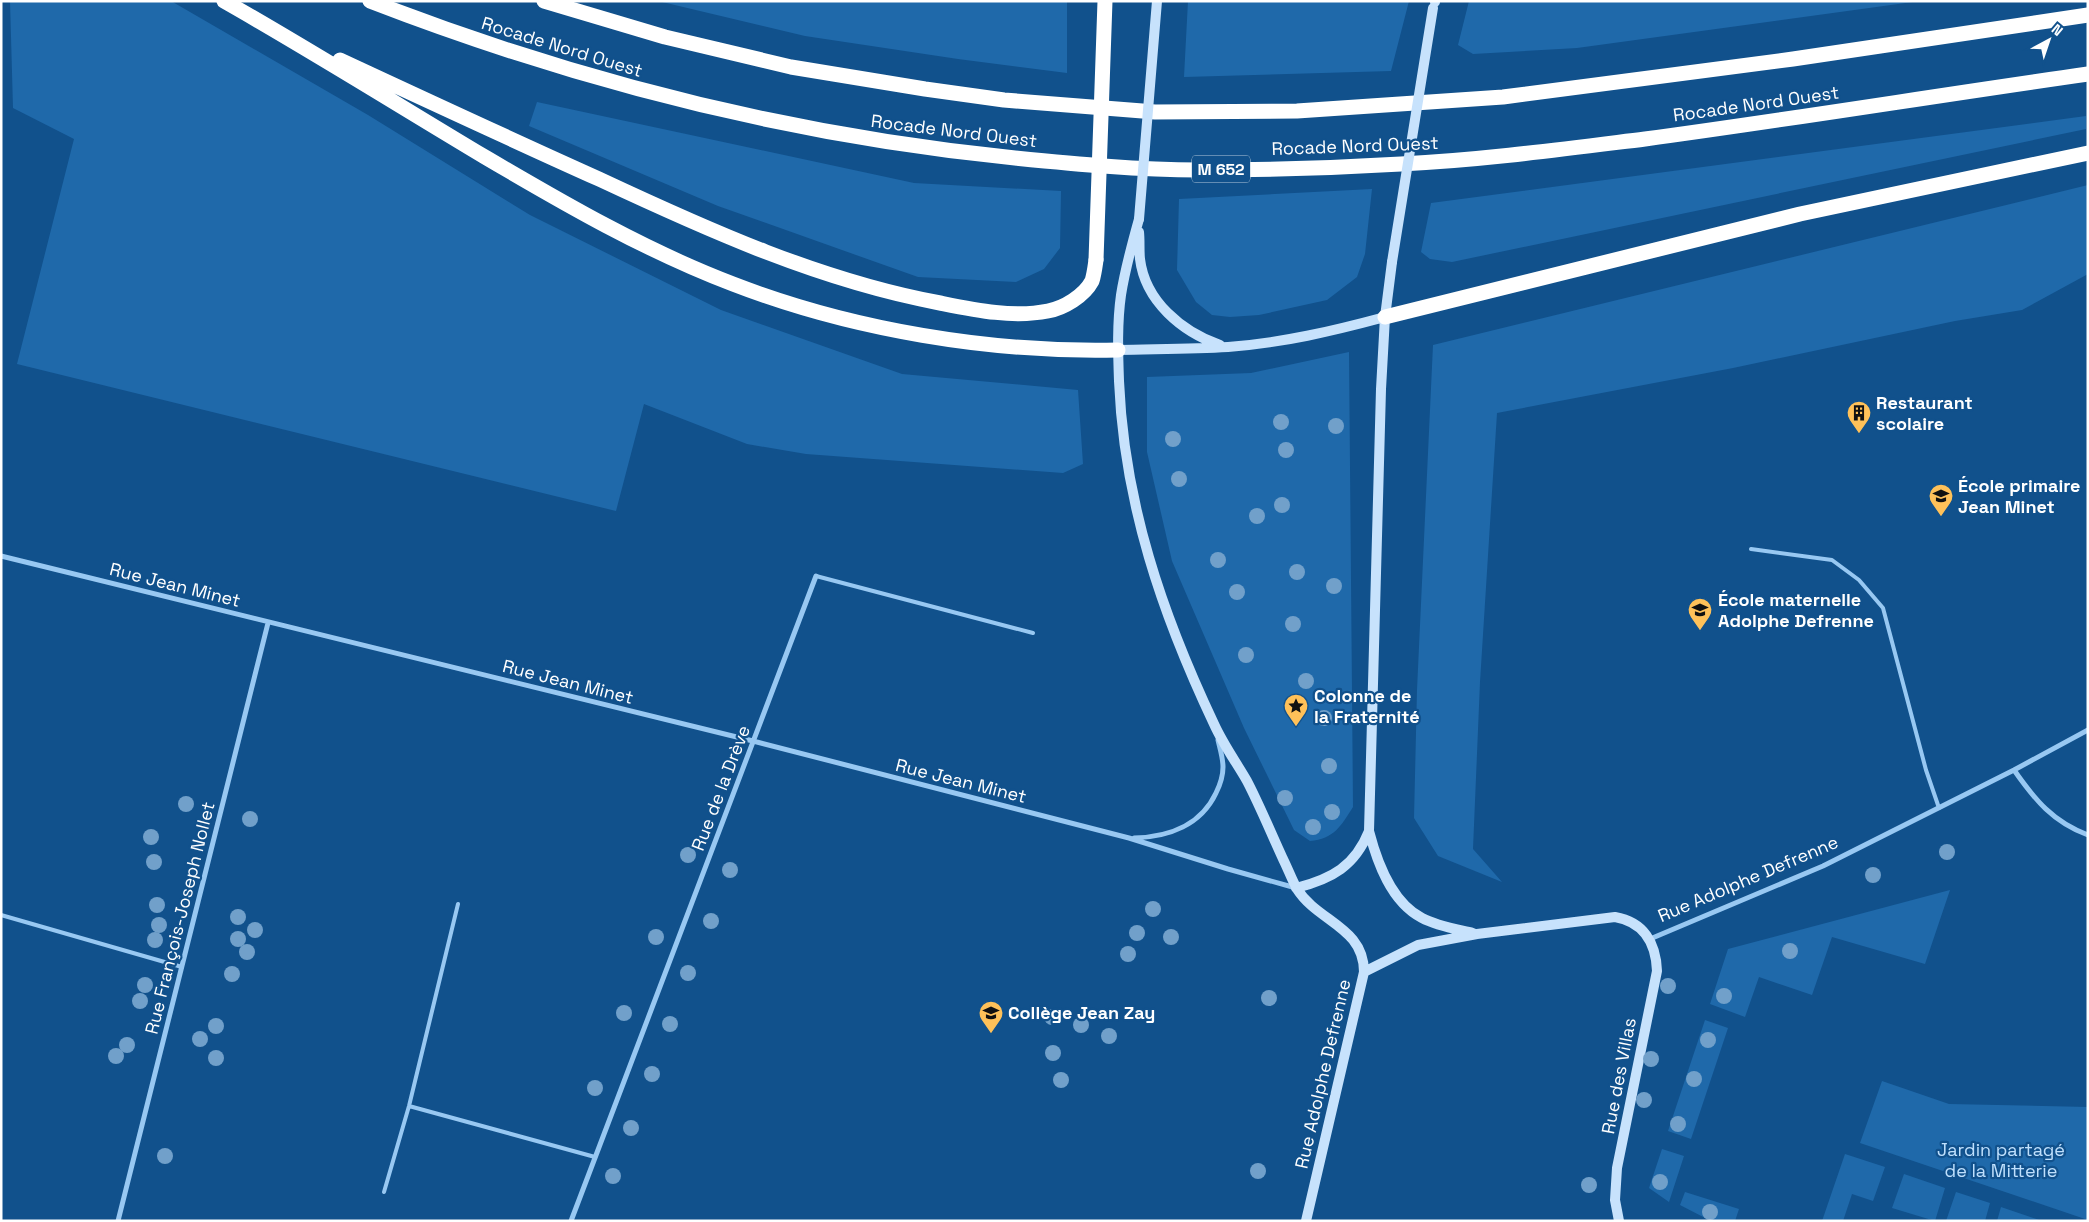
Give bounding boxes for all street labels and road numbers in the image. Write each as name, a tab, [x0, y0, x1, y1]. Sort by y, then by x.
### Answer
street label: Rocade Nord Ouest	[479, 11, 645, 82]
street label: Rocade Nord Ouest	[1672, 80, 1840, 127]
street label: Rocade Nord Ouest	[870, 109, 1038, 152]
street label: Rocade Nord Ouest	[1271, 131, 1439, 160]
road number: M 652	[1192, 156, 1250, 182]
street label: Rue Jean Minet	[107, 557, 243, 612]
street label: Rue Jean Minet	[500, 654, 636, 709]
street label: Rue de la Drève	[686, 722, 755, 854]
street label: Rue Jean Minet	[893, 753, 1029, 808]
street label: Rue François-Joseph Nollet	[140, 799, 220, 1036]
street label: Rue Adolphe Defrenne	[1654, 830, 1842, 927]
street label: Rue Adolphe Defrenne	[1290, 977, 1356, 1171]
street label: Rue des Villas	[1596, 1016, 1641, 1136]

